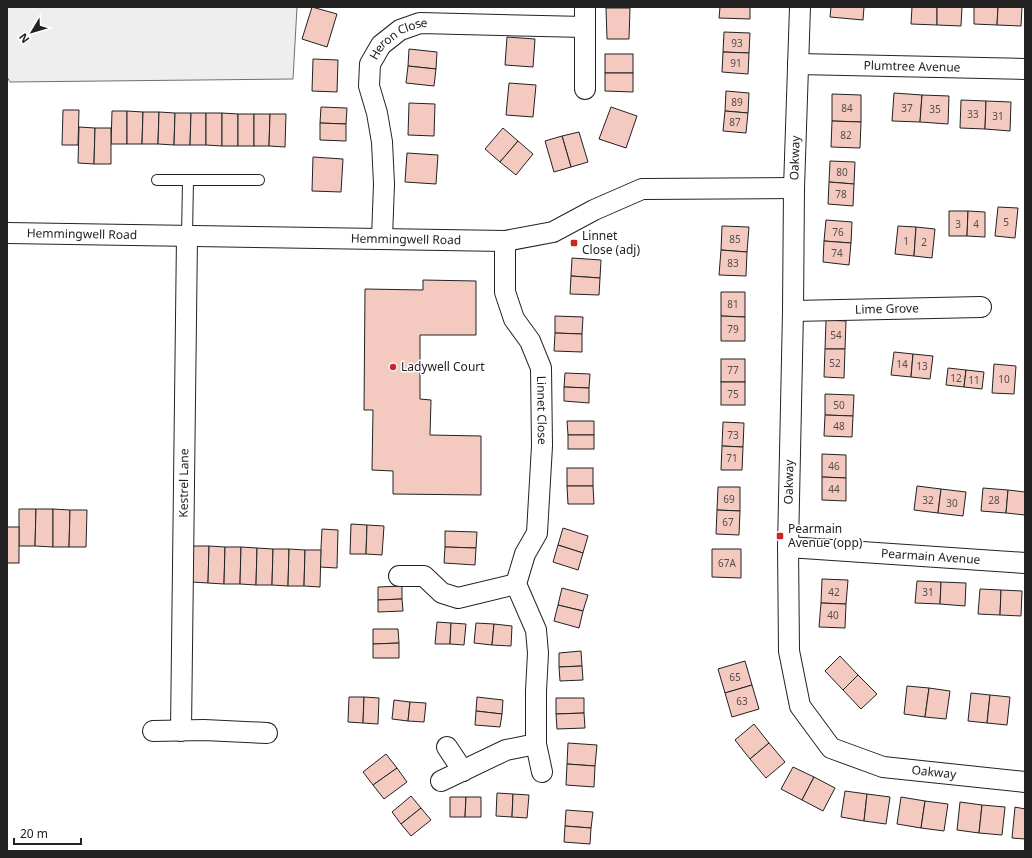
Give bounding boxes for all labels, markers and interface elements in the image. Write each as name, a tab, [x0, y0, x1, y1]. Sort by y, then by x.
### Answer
north arrow	[12, 12, 52, 52]
street label: Heron Close	[365, 14, 428, 63]
text: N	[15, 30, 32, 47]
house number: 93	[731, 36, 743, 50]
house number: 91	[730, 56, 742, 70]
street label: Plumtree Avenue	[863, 56, 961, 76]
house number: 89	[731, 95, 743, 109]
house number: 84	[841, 101, 853, 115]
house number: 37	[901, 101, 913, 115]
house number: 35	[929, 102, 941, 116]
house number: 33	[967, 107, 979, 121]
house number: 31	[992, 109, 1004, 123]
house number: 87	[729, 115, 741, 129]
house number: 82	[840, 128, 852, 142]
street label: Oakway	[785, 134, 804, 181]
house number: 80	[836, 165, 848, 179]
house number: 78	[835, 187, 847, 201]
house number: 5	[1003, 215, 1009, 229]
house number: 3	[955, 217, 961, 231]
house number: 4	[973, 217, 979, 231]
street label: Hemmingwell Road	[27, 224, 137, 243]
house number: 76	[832, 225, 844, 239]
place label: Linnet Close (adj)	[582, 227, 640, 258]
street label: Hemmingwell Road	[351, 230, 461, 248]
house number: 85	[729, 232, 741, 246]
house number: 1	[903, 234, 909, 248]
house number: 2	[921, 235, 927, 249]
marker: Linnet Close (adj)	[569, 238, 579, 248]
house number: 74	[831, 246, 843, 260]
house number: 83	[727, 256, 739, 270]
house number: 81	[727, 297, 739, 311]
street label: Lime Grove	[855, 299, 919, 318]
house number: 79	[727, 322, 739, 336]
house number: 54	[830, 328, 842, 342]
house number: 52	[829, 356, 841, 370]
house number: 14	[896, 357, 908, 371]
place label: Ladywell Court	[401, 358, 485, 375]
house number: 13	[916, 359, 928, 373]
marker: Ladywell Court	[388, 362, 398, 372]
house number: 77	[727, 363, 739, 377]
house number: 12	[950, 371, 962, 385]
house number: 10	[998, 372, 1010, 386]
house number: 11	[968, 373, 980, 387]
street label: Linnet Close	[533, 376, 551, 445]
house number: 75	[727, 387, 739, 401]
house number: 50	[833, 398, 845, 412]
house number: 48	[833, 419, 845, 433]
house number: 73	[727, 428, 739, 442]
street label: Kestrel Lane	[175, 448, 192, 518]
house number: 71	[726, 451, 738, 465]
street label: Oakway	[780, 459, 797, 505]
house number: 46	[828, 459, 840, 473]
house number: 44	[828, 482, 840, 496]
house number: 69	[723, 492, 735, 506]
house number: 32	[922, 493, 934, 507]
house number: 28	[988, 493, 1000, 507]
house number: 30	[946, 496, 958, 510]
house number: 67	[722, 515, 734, 529]
place label: Pearmain Avenue (opp)	[788, 520, 863, 551]
marker: Pearmain Avenue (opp)	[775, 531, 785, 541]
street label: Pearmain Avenue	[880, 544, 981, 568]
house number: 67A	[718, 556, 737, 570]
house number: 42	[828, 585, 840, 599]
house number: 31	[922, 585, 934, 599]
house number: 40	[827, 608, 839, 622]
house number: 65	[729, 670, 741, 684]
house number: 63	[736, 694, 748, 708]
street label: Oakway	[911, 761, 958, 783]
scale bar	[14, 820, 81, 846]
text: 20 m	[20, 825, 48, 842]

